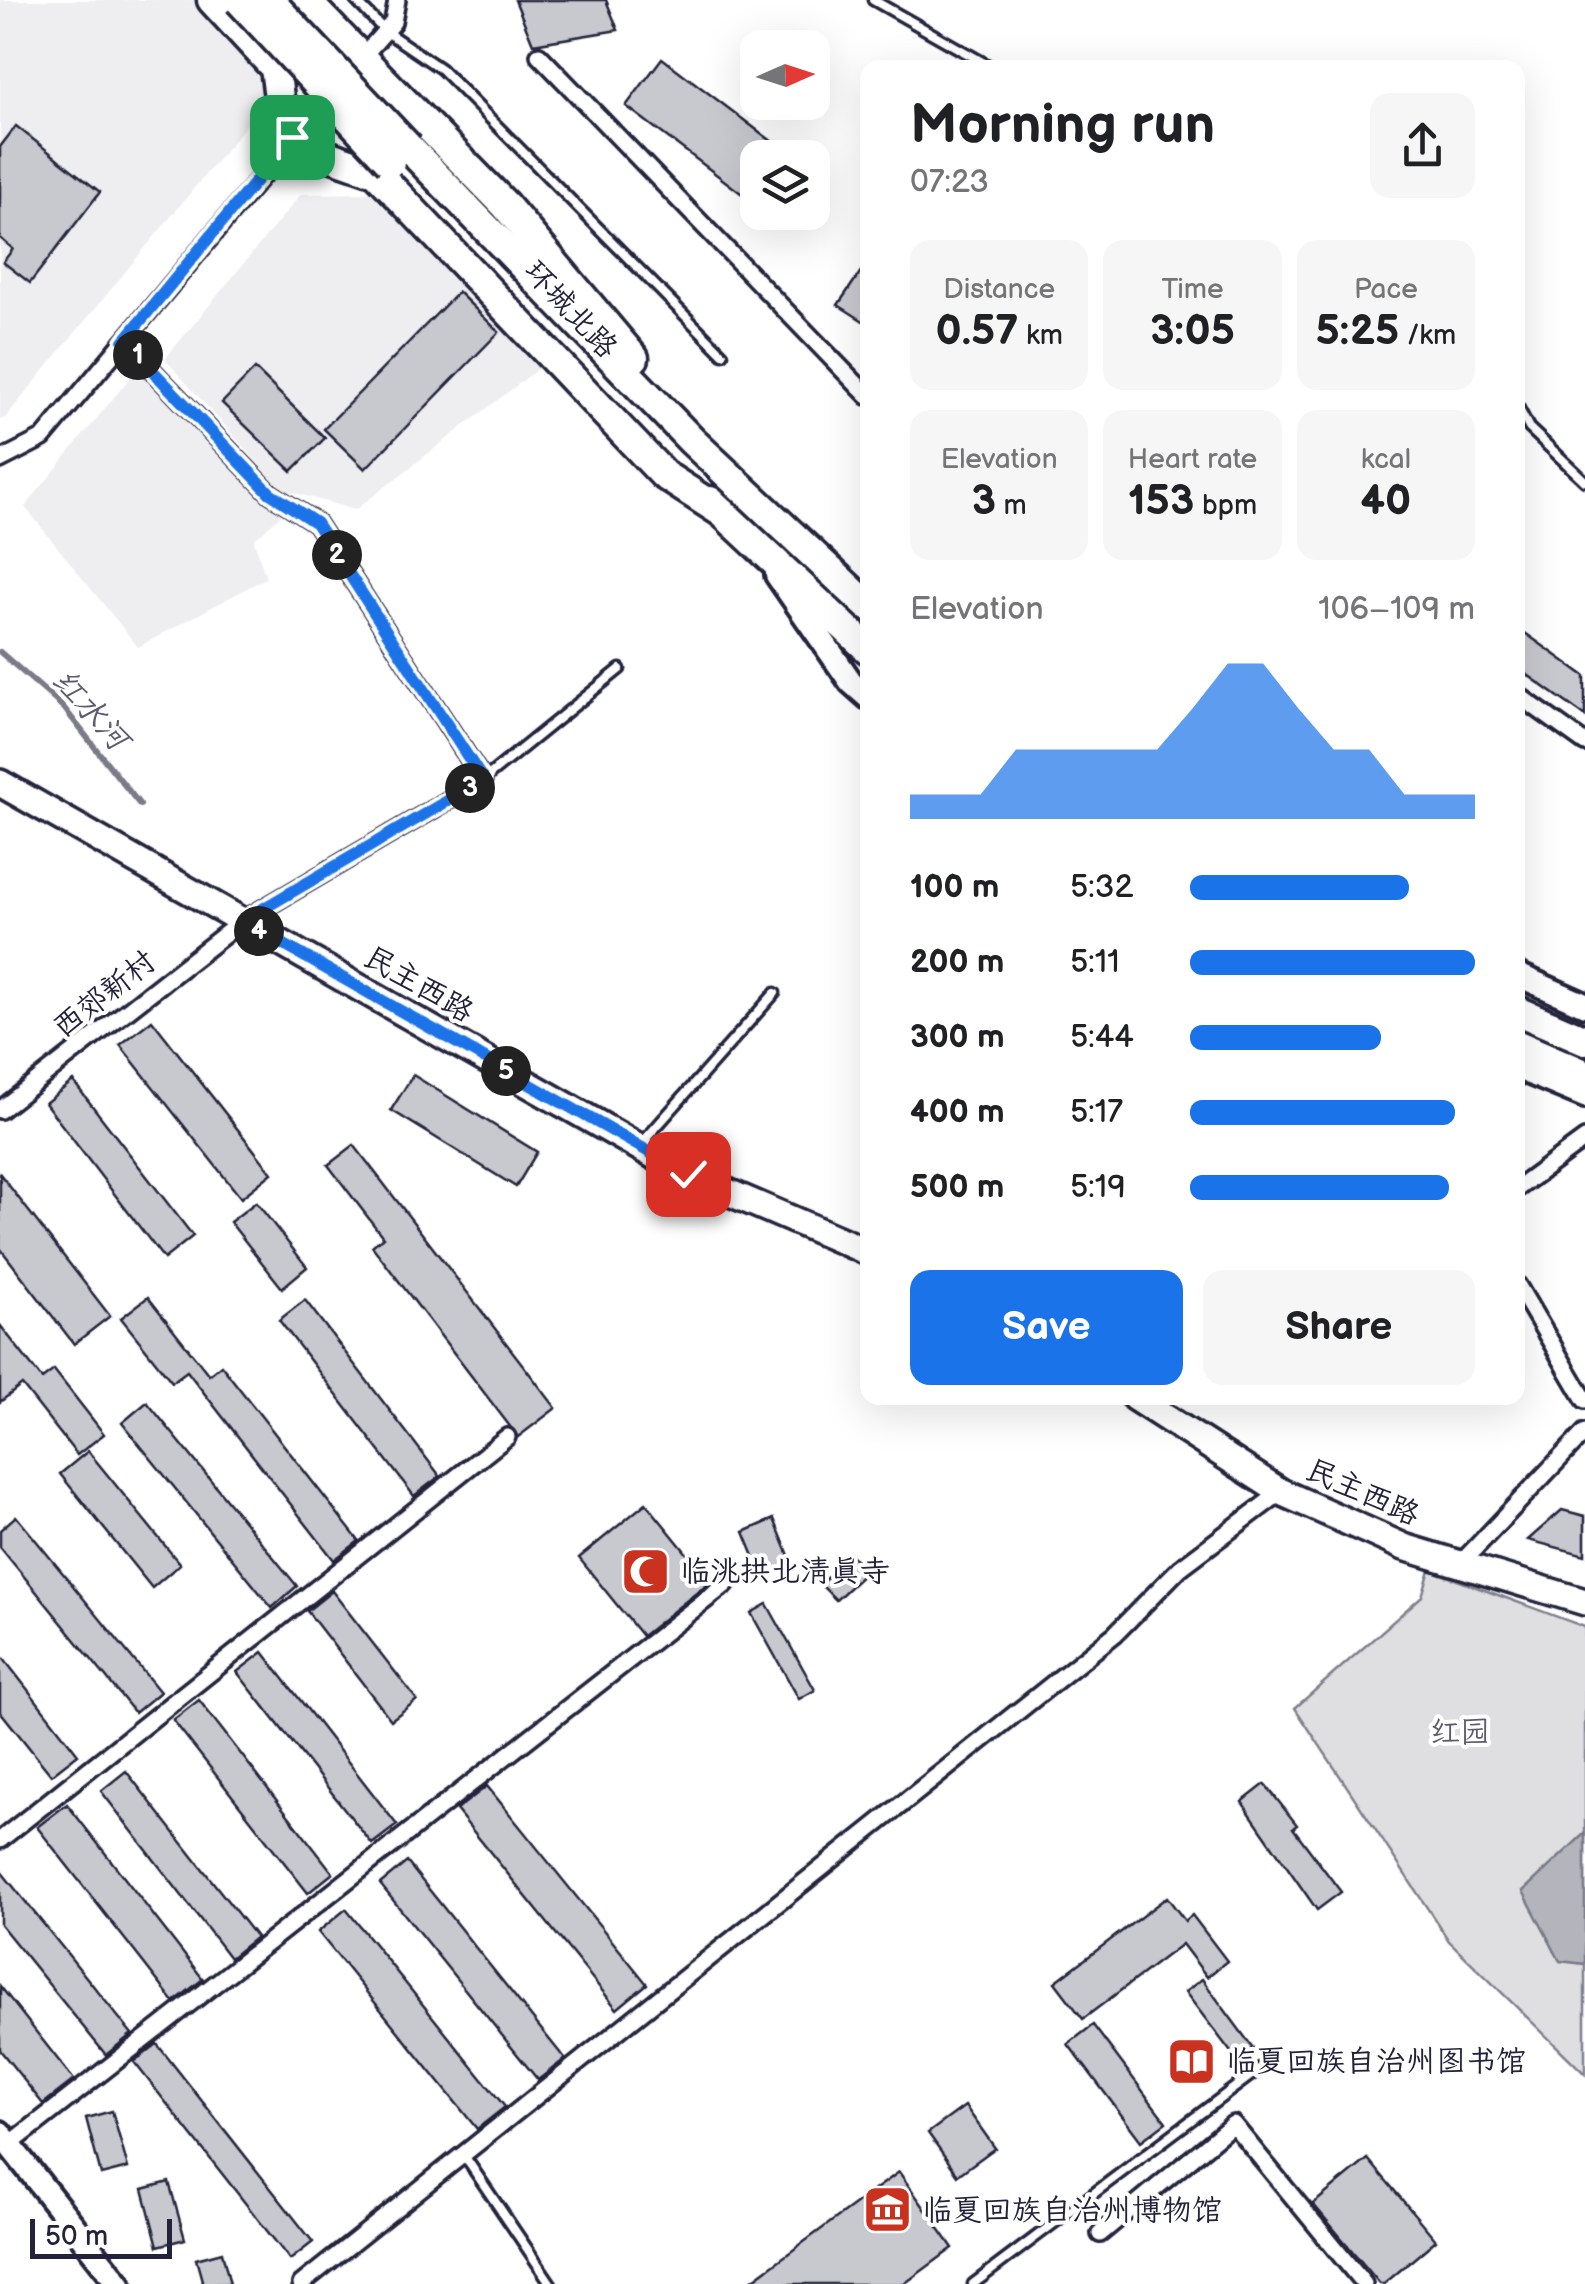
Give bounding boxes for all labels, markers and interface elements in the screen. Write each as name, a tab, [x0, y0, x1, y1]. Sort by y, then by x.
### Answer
north arrow	[740, 30, 830, 120]
map controls	[740, 30, 830, 230]
text: Morning run	[910, 92, 1215, 159]
button: share	[1370, 93, 1475, 198]
pin	[250, 95, 335, 180]
icon: arrive	[265, 110, 320, 165]
button: layers	[740, 140, 830, 230]
text: 07:23	[910, 163, 989, 202]
street label: 环城北路	[516, 254, 624, 366]
text: Distance	[943, 273, 1055, 306]
text: Time	[1161, 273, 1224, 306]
text: Pace	[1354, 273, 1418, 306]
text: 0.57	[936, 306, 1018, 357]
text: 3:05	[1150, 306, 1235, 357]
text: 5:25	[1315, 306, 1399, 357]
text: km	[1018, 319, 1063, 352]
text: /km	[1399, 319, 1456, 352]
pin: 1	[113, 330, 163, 380]
text: 1	[132, 338, 144, 371]
text: Elevation	[941, 443, 1058, 476]
text: Heart rate	[1128, 443, 1257, 476]
text: kcal	[1361, 443, 1411, 476]
text: 3	[972, 476, 996, 527]
text: 153	[1128, 476, 1194, 527]
text: 40	[1360, 476, 1411, 527]
text: m	[996, 489, 1027, 522]
text: bpm	[1194, 489, 1257, 522]
pin: 2	[312, 530, 362, 580]
text: 2	[329, 538, 345, 571]
text: Elevation	[910, 590, 1043, 629]
text: 106–109 m	[1318, 590, 1475, 629]
water label: 红水河	[43, 661, 140, 762]
pin: 3	[445, 763, 495, 813]
text: 3	[462, 771, 478, 804]
text: 100 m	[910, 868, 999, 907]
text: 5:32	[1070, 868, 1133, 907]
pin: 4	[234, 906, 284, 956]
text: 4	[251, 914, 267, 947]
street label: 民主西路	[358, 939, 479, 1030]
text: 200 m	[910, 943, 1004, 982]
text: 5:11	[1070, 943, 1120, 982]
street label: 西郊新村	[46, 944, 163, 1046]
text: 300 m	[910, 1018, 1005, 1057]
text: 5:44	[1070, 1018, 1134, 1057]
pin: 5	[481, 1046, 531, 1096]
text: 5	[498, 1054, 514, 1087]
text: 400 m	[910, 1093, 1005, 1132]
text: 5:17	[1070, 1093, 1123, 1132]
pin	[646, 1132, 731, 1217]
icon: check	[661, 1147, 716, 1202]
text: 500 m	[910, 1168, 1004, 1207]
text: 5:19	[1070, 1168, 1126, 1207]
button: Save	[910, 1270, 1183, 1385]
button: Share	[1203, 1270, 1475, 1385]
street label: 民主西路	[1300, 1452, 1425, 1534]
mosque icon: 临洮拱北清真寺	[619, 1545, 671, 1597]
place label: 临洮拱北清真寺	[680, 1554, 890, 1590]
park label: 红园	[1430, 1715, 1490, 1751]
library icon: 临夏回族自治州图书馆	[1165, 2035, 1217, 2087]
place label: 临夏回族自治州图书馆	[1226, 2044, 1526, 2080]
museum icon: 临夏回族自治州博物馆	[861, 2184, 913, 2236]
place label: 临夏回族自治州博物馆	[922, 2193, 1222, 2229]
scale bar	[30, 2214, 172, 2258]
text: 50 m	[45, 2220, 108, 2253]

